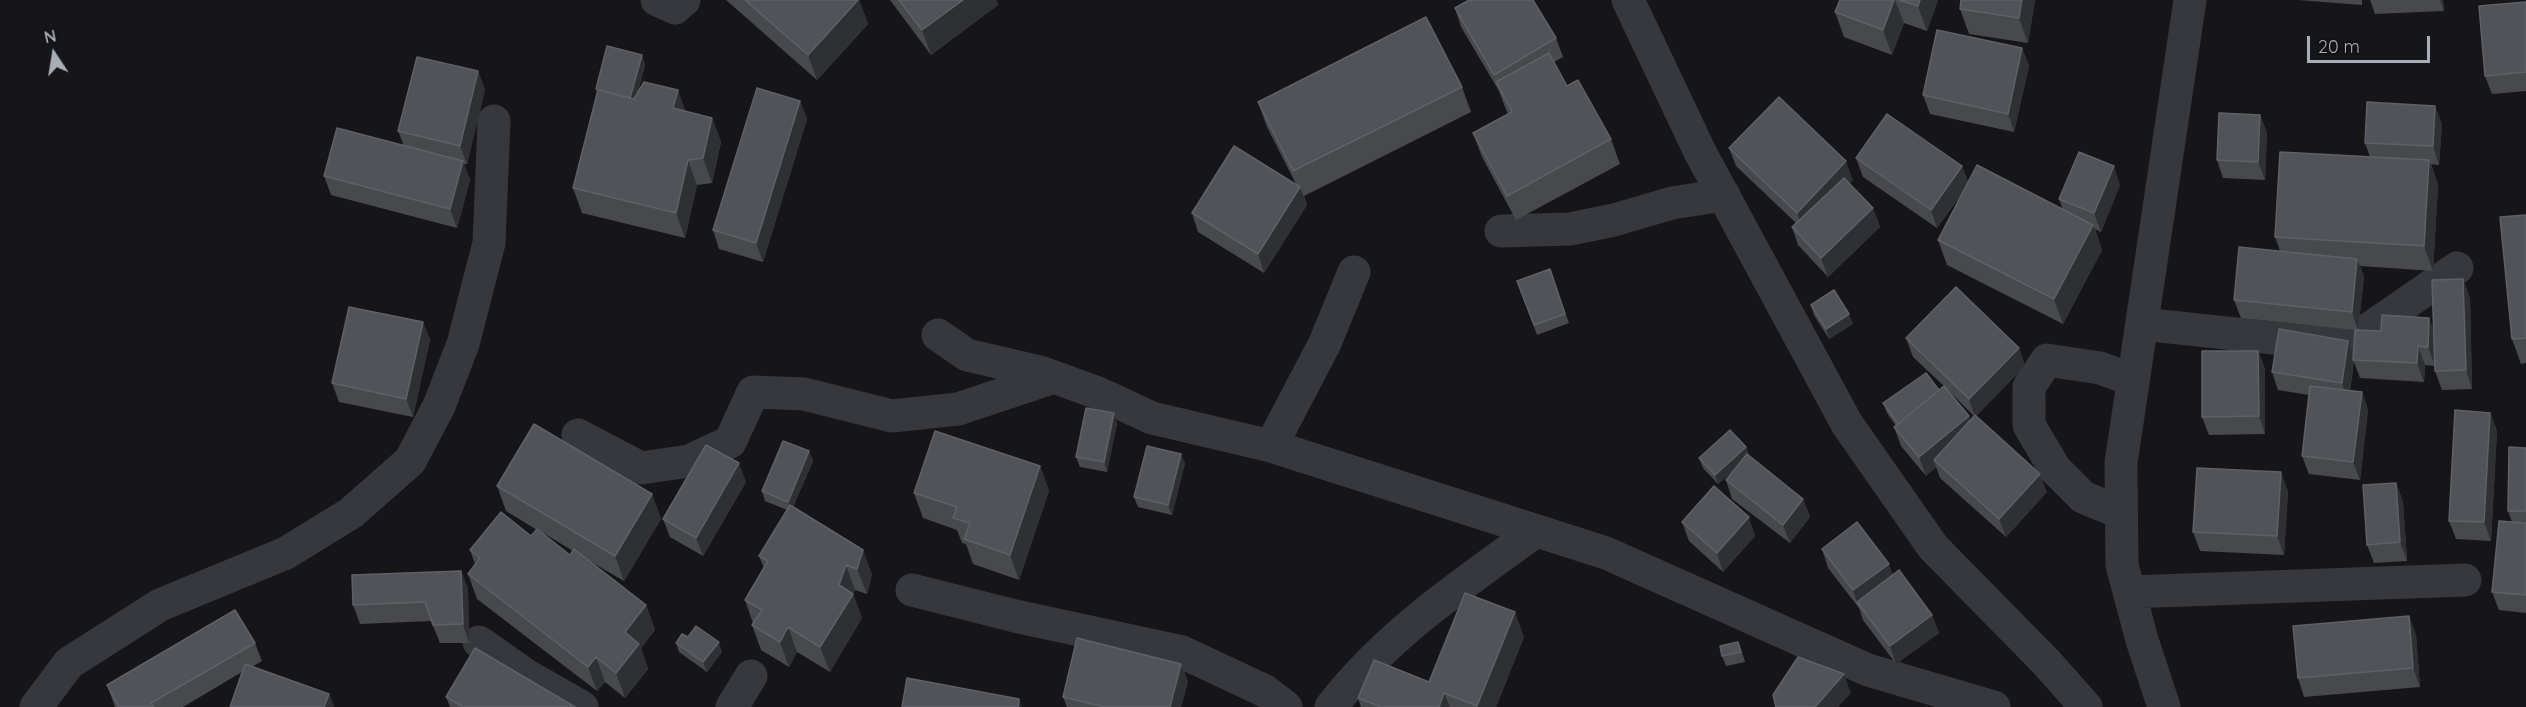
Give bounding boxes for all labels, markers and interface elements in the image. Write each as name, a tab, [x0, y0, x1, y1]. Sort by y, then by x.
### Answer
north arrow	[24, 24, 84, 84]
scale bar	[2310, 24, 2433, 62]
text: N	[42, 25, 58, 47]
text: 20 m	[2318, 35, 2360, 58]

